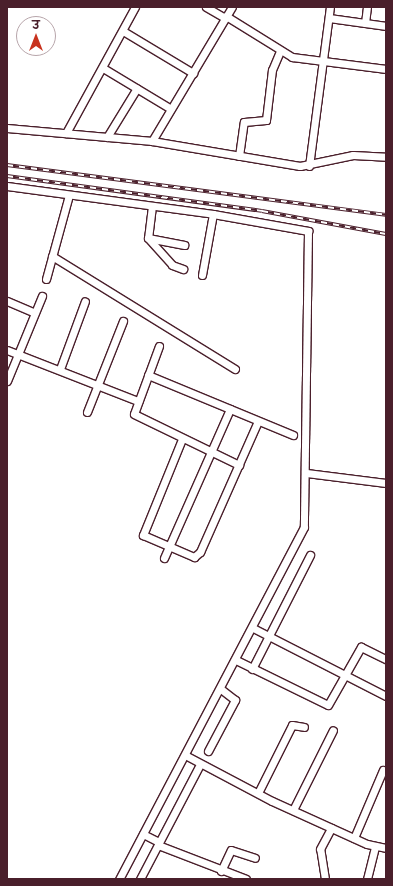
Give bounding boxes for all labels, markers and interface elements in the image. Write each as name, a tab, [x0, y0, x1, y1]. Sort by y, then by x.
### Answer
north arrow	[16, 16, 56, 56]
text: उ	[32, 16, 40, 33]

